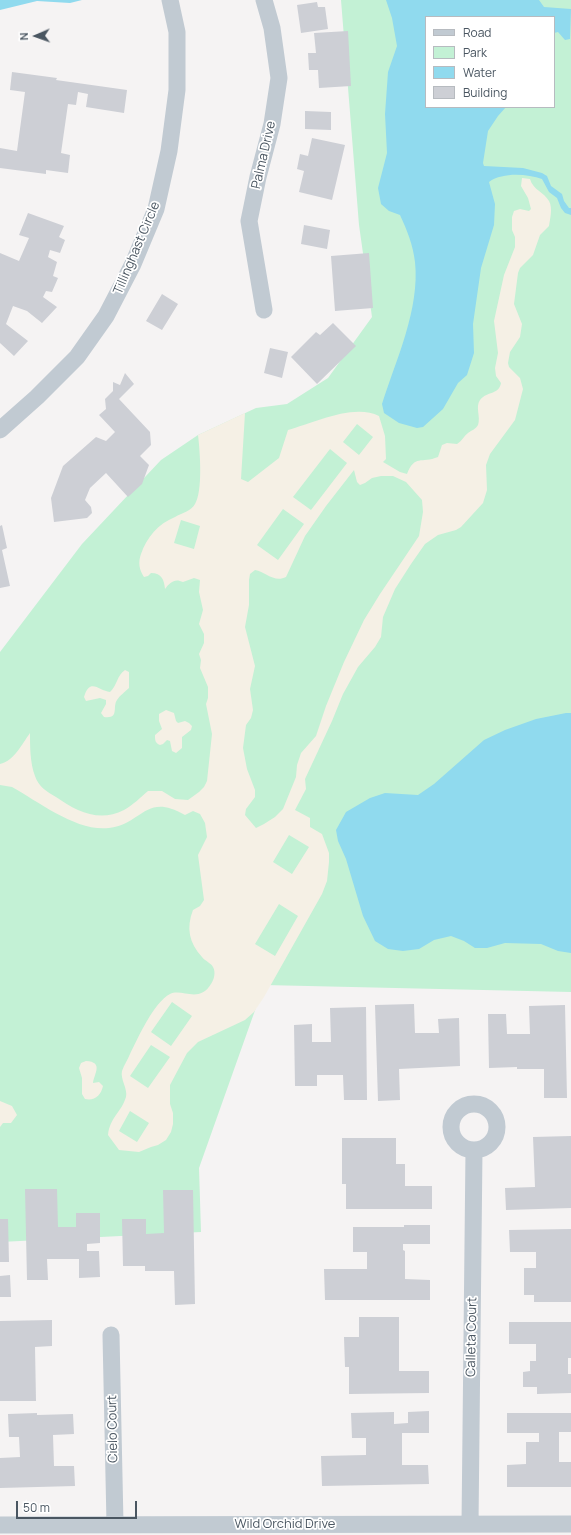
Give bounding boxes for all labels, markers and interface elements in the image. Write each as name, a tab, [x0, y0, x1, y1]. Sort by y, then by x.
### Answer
north arrow	[16, 16, 56, 56]
legend	[425, 16, 555, 108]
text: Road	[463, 24, 491, 41]
text: N	[16, 32, 31, 41]
text: Park	[463, 44, 487, 61]
text: Water	[463, 64, 496, 81]
text: Building	[463, 84, 507, 101]
street label: Palma Drive	[249, 120, 279, 190]
street label: Tillinghast Circle	[110, 199, 164, 297]
street label: Calleta Court	[464, 1297, 480, 1377]
street label: Cielo Court	[105, 1395, 121, 1463]
scale bar	[18, 1493, 139, 1519]
text: 50 m	[23, 1499, 50, 1516]
street label: Wild Orchid Drive	[235, 1516, 335, 1532]

